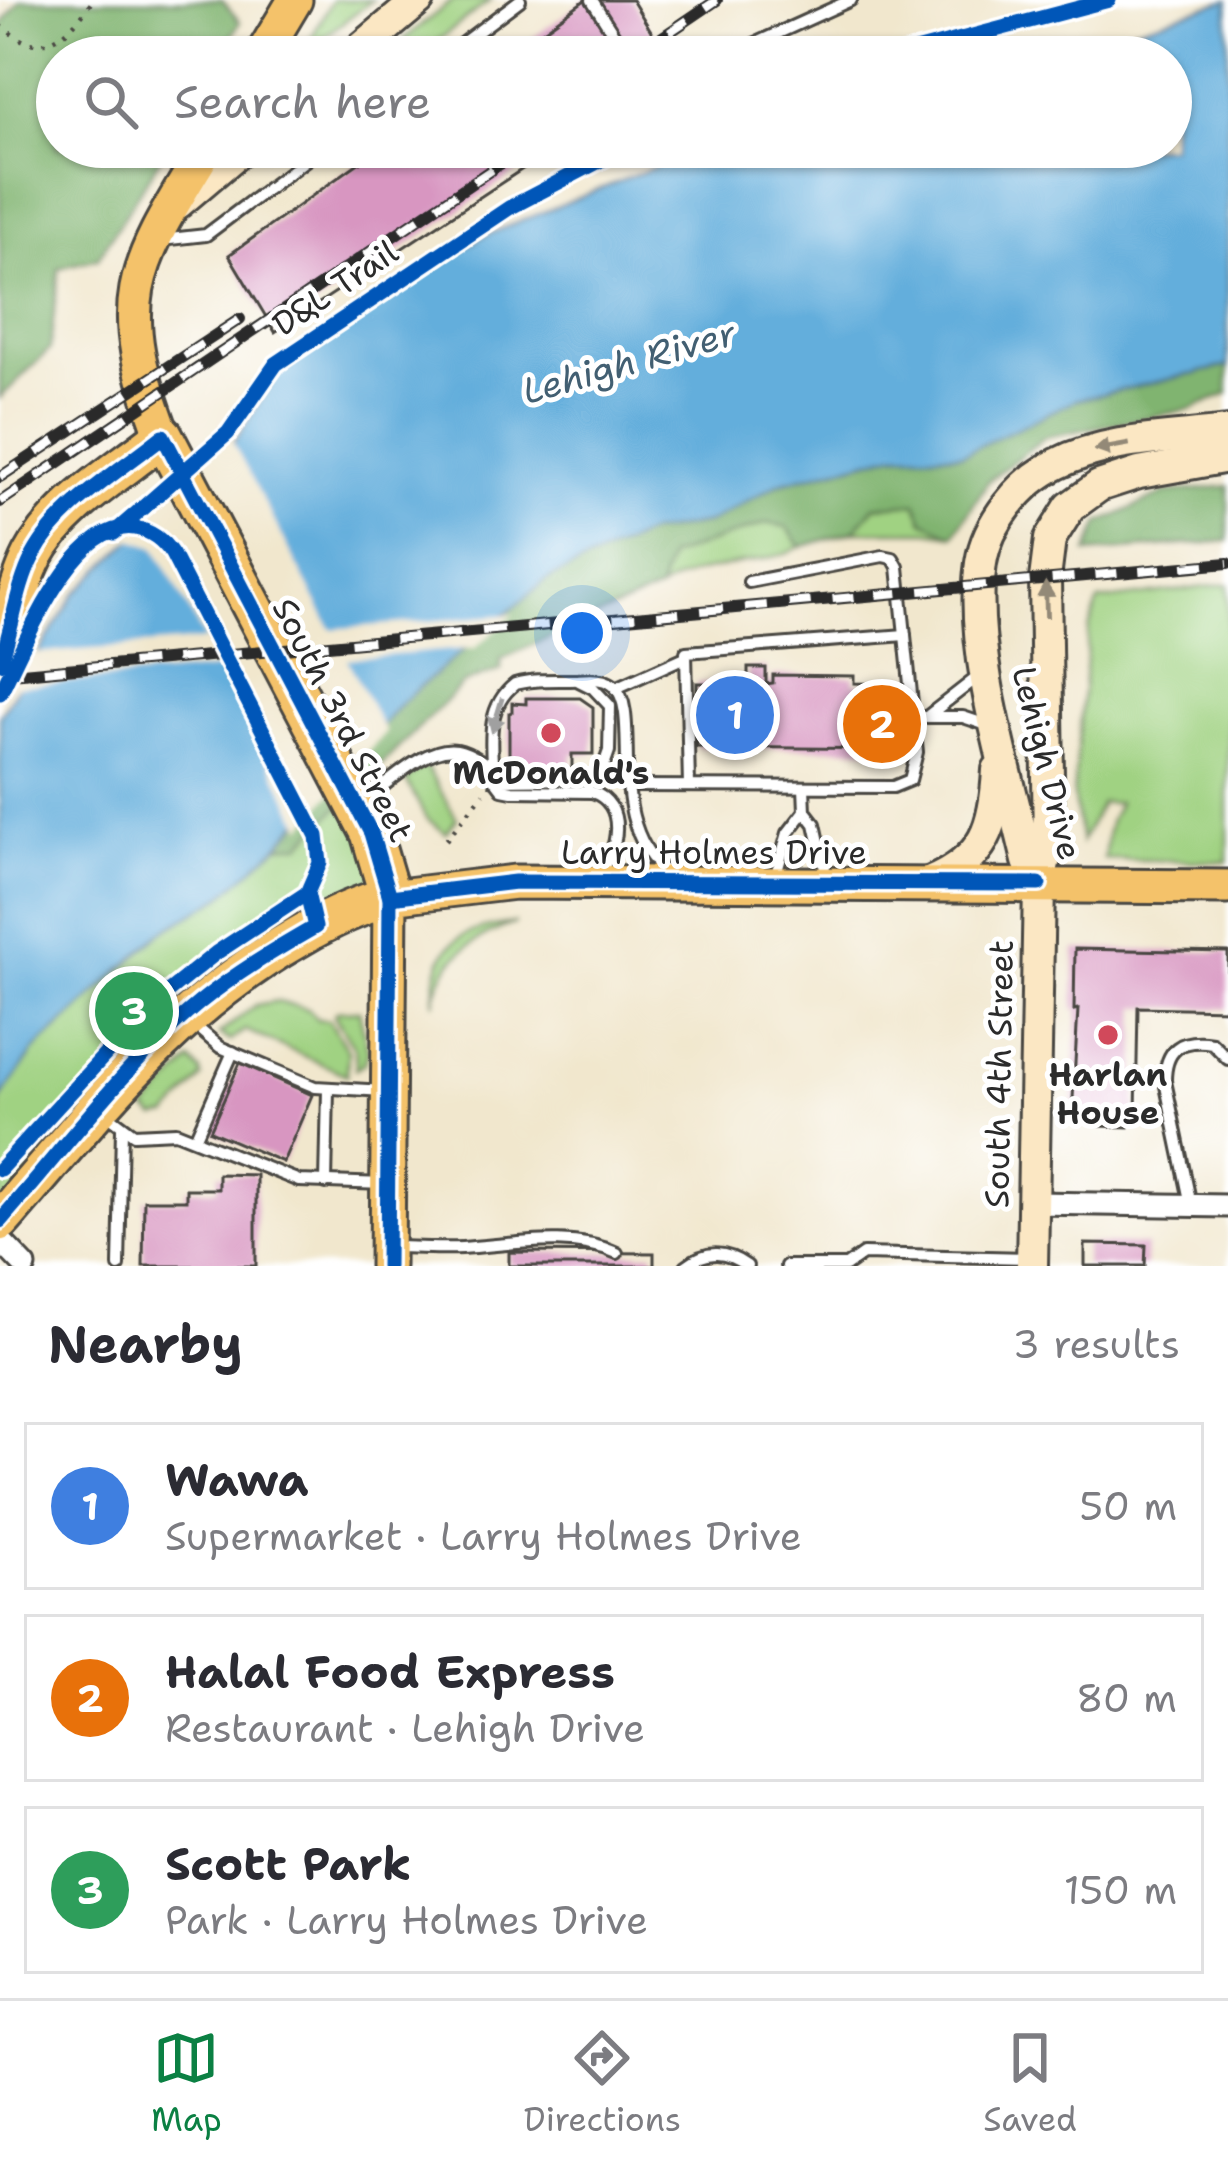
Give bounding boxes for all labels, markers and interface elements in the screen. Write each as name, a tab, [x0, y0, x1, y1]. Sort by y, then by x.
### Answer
search box	[36, 36, 1192, 168]
icon: search	[78, 69, 144, 135]
text: Search here	[174, 72, 431, 132]
street label: D&L Trail	[263, 230, 407, 346]
water label: Lehigh River	[517, 308, 742, 416]
one-way arrow	[1093, 438, 1130, 457]
one-way arrow	[1036, 580, 1055, 618]
street label: South 3rd Street	[262, 590, 424, 850]
your location	[552, 603, 612, 663]
street label: Lehigh Drive	[1001, 662, 1093, 864]
pin: 1	[696, 670, 774, 760]
pin: 2	[843, 679, 921, 769]
one-way arrow	[486, 697, 505, 734]
marker: McDonald's	[538, 720, 564, 746]
place label: McDonald's	[453, 750, 649, 795]
street label: Larry Holmes Drive	[561, 830, 867, 875]
street label: South 4th Street	[974, 939, 1024, 1209]
pin: 3	[95, 966, 173, 1056]
marker: Harlan House	[1095, 1022, 1121, 1048]
place label: Harlan House	[1048, 1052, 1168, 1135]
text: Nearby	[48, 1310, 243, 1378]
text: 3 results	[1013, 1318, 1180, 1370]
text: Wawa	[165, 1450, 309, 1510]
text: 1	[81, 1480, 99, 1532]
text: 50 m	[1079, 1480, 1177, 1532]
text: Supermarket · Larry Holmes Drive	[165, 1510, 802, 1562]
text: Halal Food Express	[165, 1642, 615, 1702]
text: 2	[76, 1672, 104, 1724]
text: 80 m	[1076, 1672, 1177, 1724]
text: Restaurant · Lehigh Drive	[165, 1702, 645, 1754]
text: Scott Park	[165, 1834, 411, 1894]
text: 3	[76, 1864, 104, 1916]
text: 150 m	[1064, 1864, 1177, 1916]
text: Park · Larry Holmes Drive	[165, 1894, 648, 1946]
tab: Map	[151, 2025, 222, 2142]
tab: Directions	[524, 2025, 681, 2142]
tab: Saved	[983, 2025, 1077, 2142]

